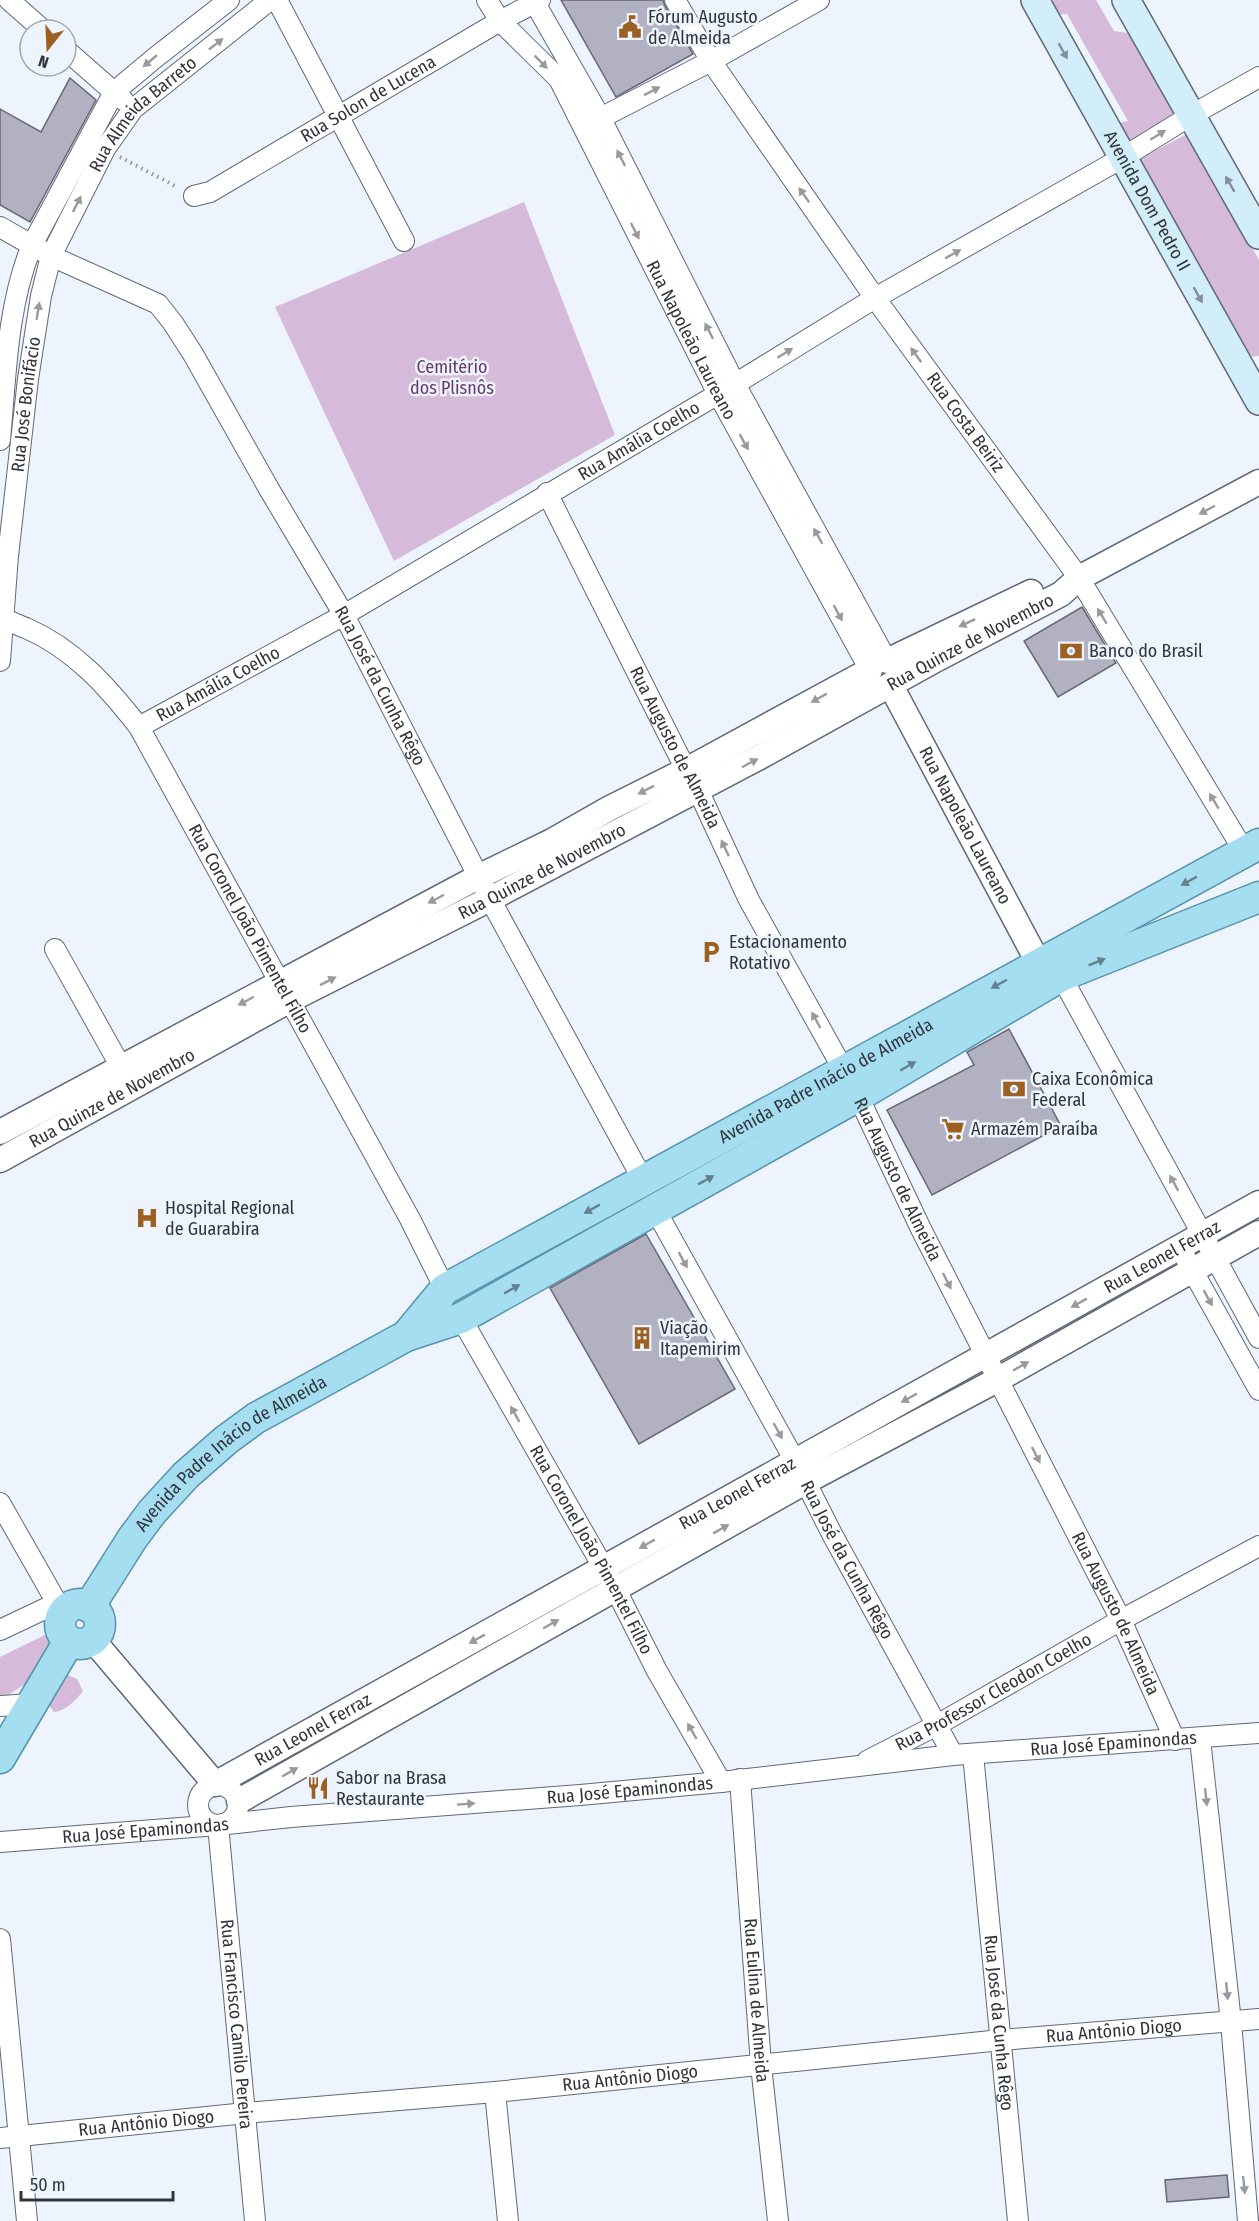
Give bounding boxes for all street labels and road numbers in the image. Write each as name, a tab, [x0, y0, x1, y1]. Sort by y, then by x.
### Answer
street label: Rua Solon de Lucena	[297, 50, 440, 147]
street label: Rua Almeida Barreto	[84, 52, 201, 176]
street label: Avenida Dom Pedro II	[1099, 127, 1195, 275]
street label: Rua Napoleão Laureano	[641, 257, 741, 423]
street label: Rua José Bonifácio	[7, 335, 46, 473]
street label: Rua Costa Beiriz	[922, 368, 1009, 477]
street label: Rua Amália Coelho	[574, 396, 704, 485]
street label: Rua Quinze de Novembro	[883, 589, 1058, 696]
street label: Rua José da Cunha Rêgo	[330, 602, 430, 769]
street label: Rua Amália Coelho	[152, 641, 284, 726]
street label: Rua Augusto de Almeida	[625, 663, 725, 832]
street label: Rua Napoleão Laureano	[914, 743, 1016, 908]
street label: Rua Quinze de Novembro	[455, 819, 629, 924]
street label: Rua Coronel João Pimentel Filho	[184, 820, 316, 1037]
street label: Avenida Padre Inácio de Almeida	[715, 1013, 937, 1148]
street label: Rua Quinze de Novembro	[25, 1044, 199, 1153]
street label: Rua Augusto de Almeida	[849, 1094, 947, 1265]
street label: Rua Leonel Ferraz	[1100, 1216, 1224, 1298]
street label: Avenida Padre Inácio de Almeida	[130, 1370, 331, 1536]
street label: Rua Coronel João Pimentel Filho	[525, 1441, 658, 1658]
street label: Rua Leonel Ferraz	[675, 1452, 799, 1534]
street label: Rua José da Cunha Rêgo	[796, 1477, 898, 1643]
street label: Rua Augusto de Almeida	[1067, 1528, 1164, 1699]
street label: Rua Professor Cleodon Coelho	[891, 1628, 1095, 1756]
street label: Rua Leonel Ferraz	[251, 1688, 375, 1771]
street label: Rua José Epaminondas	[1029, 1726, 1198, 1760]
street label: Rua José Epaminondas	[546, 1772, 714, 1809]
street label: Rua José Epaminondas	[61, 1813, 230, 1848]
street label: Rua Francisco Camilo Pereira	[216, 1918, 257, 2130]
street label: Rua Eulina de Almeida	[739, 1918, 774, 2084]
street label: Rua José da Cunha Rêgo	[979, 1934, 1018, 2112]
street label: Rua Antônio Diogo	[1045, 2014, 1183, 2047]
street label: Rua Antônio Diogo	[561, 2060, 699, 2096]
street label: Rua Antônio Diogo	[77, 2105, 215, 2141]

